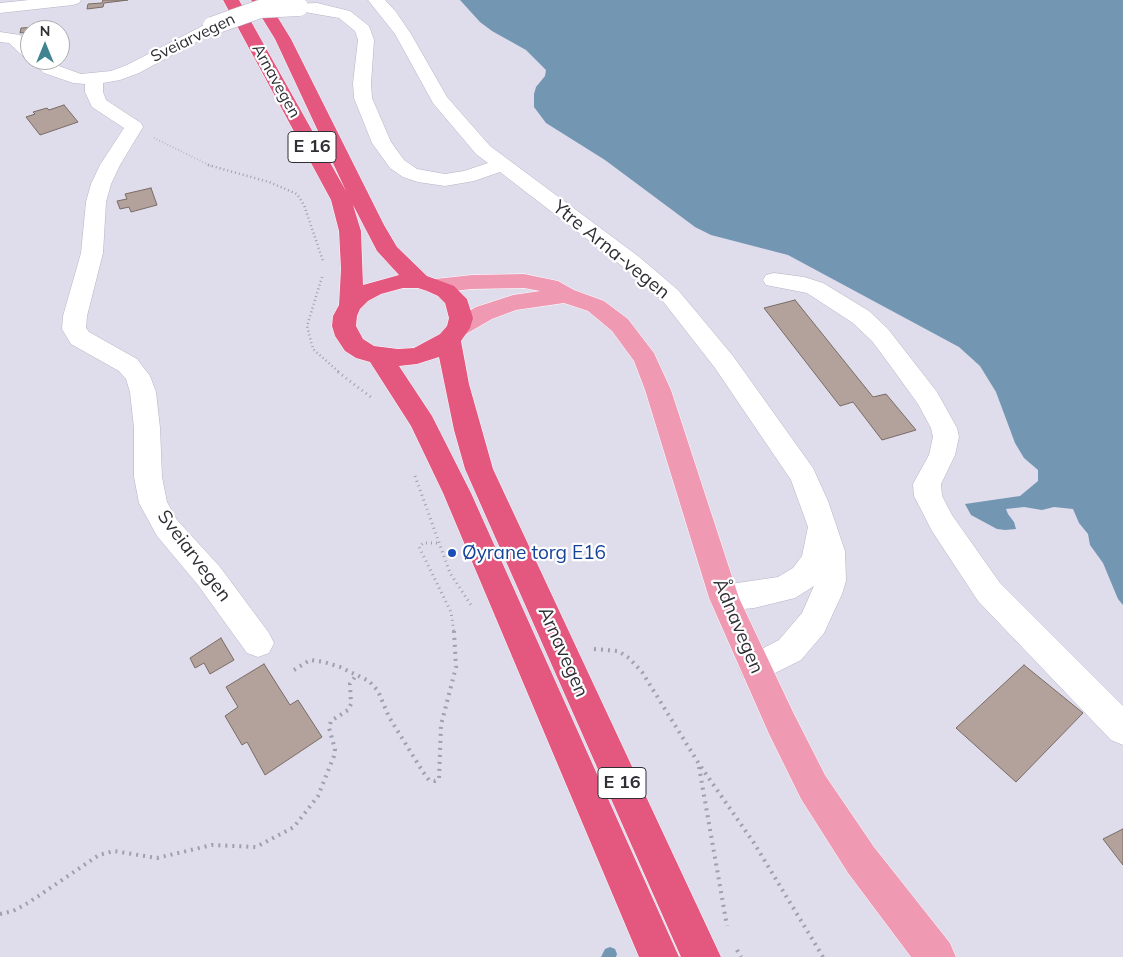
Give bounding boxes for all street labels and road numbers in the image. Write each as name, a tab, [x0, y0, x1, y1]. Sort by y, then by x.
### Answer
street label: Sveiarvegen	[148, 9, 238, 67]
street label: Arnavegen	[248, 41, 304, 121]
road number: E 16	[288, 132, 336, 162]
street label: Ytre Arna-vegen	[548, 196, 674, 304]
street label: Sveiarvegen	[152, 506, 236, 606]
street label: Ådnavegen	[708, 575, 768, 677]
street label: Arnavegen	[533, 603, 593, 701]
road number: E 16	[598, 768, 646, 798]

